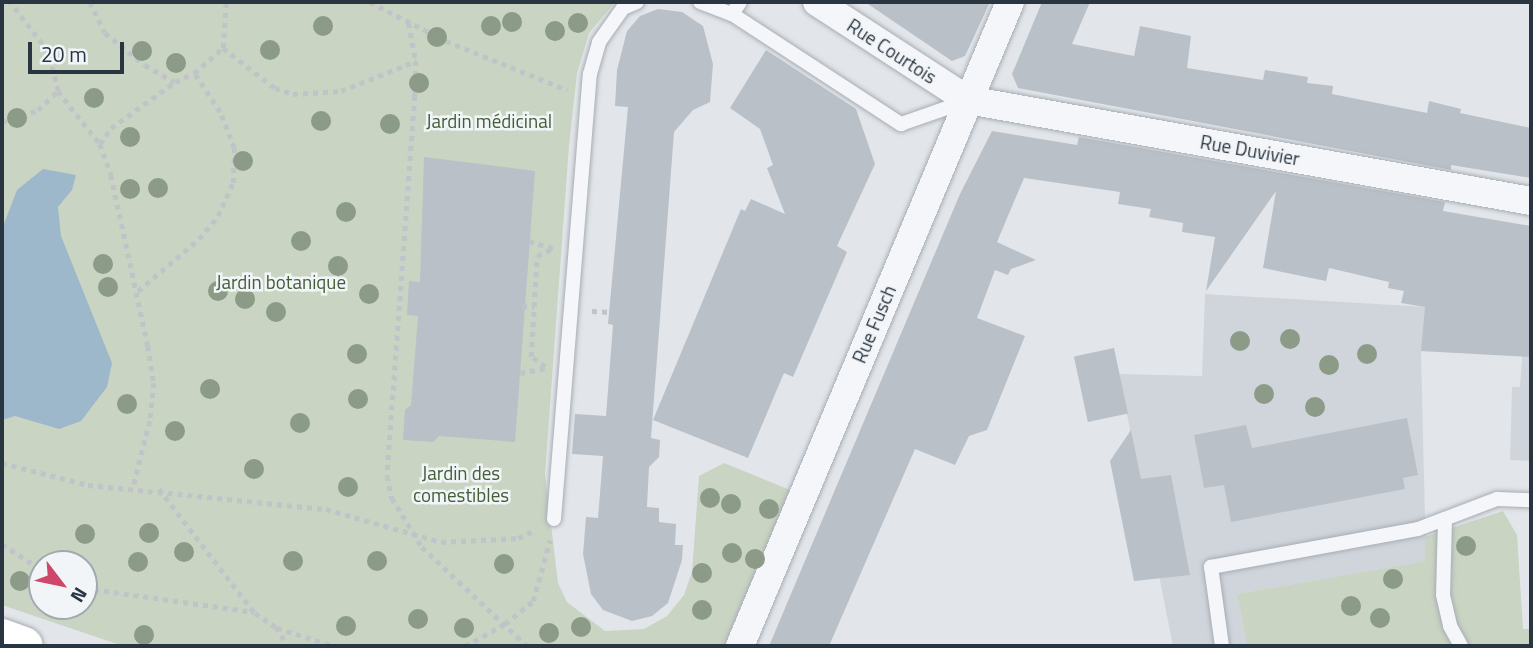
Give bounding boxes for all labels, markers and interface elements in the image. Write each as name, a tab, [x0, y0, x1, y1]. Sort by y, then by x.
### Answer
street label: Rue Courtois	[843, 14, 941, 88]
scale bar	[32, 28, 128, 72]
text: 20 m	[41, 38, 87, 70]
park label: Jardin médicinal	[426, 110, 552, 132]
street label: Rue Duvivier	[1198, 130, 1302, 170]
park label: Jardin botanique	[216, 271, 346, 293]
street label: Rue Fusch	[847, 282, 901, 366]
park label: Jardin des comestibles	[413, 462, 509, 506]
north arrow	[28, 550, 98, 620]
text: N	[64, 582, 95, 609]

